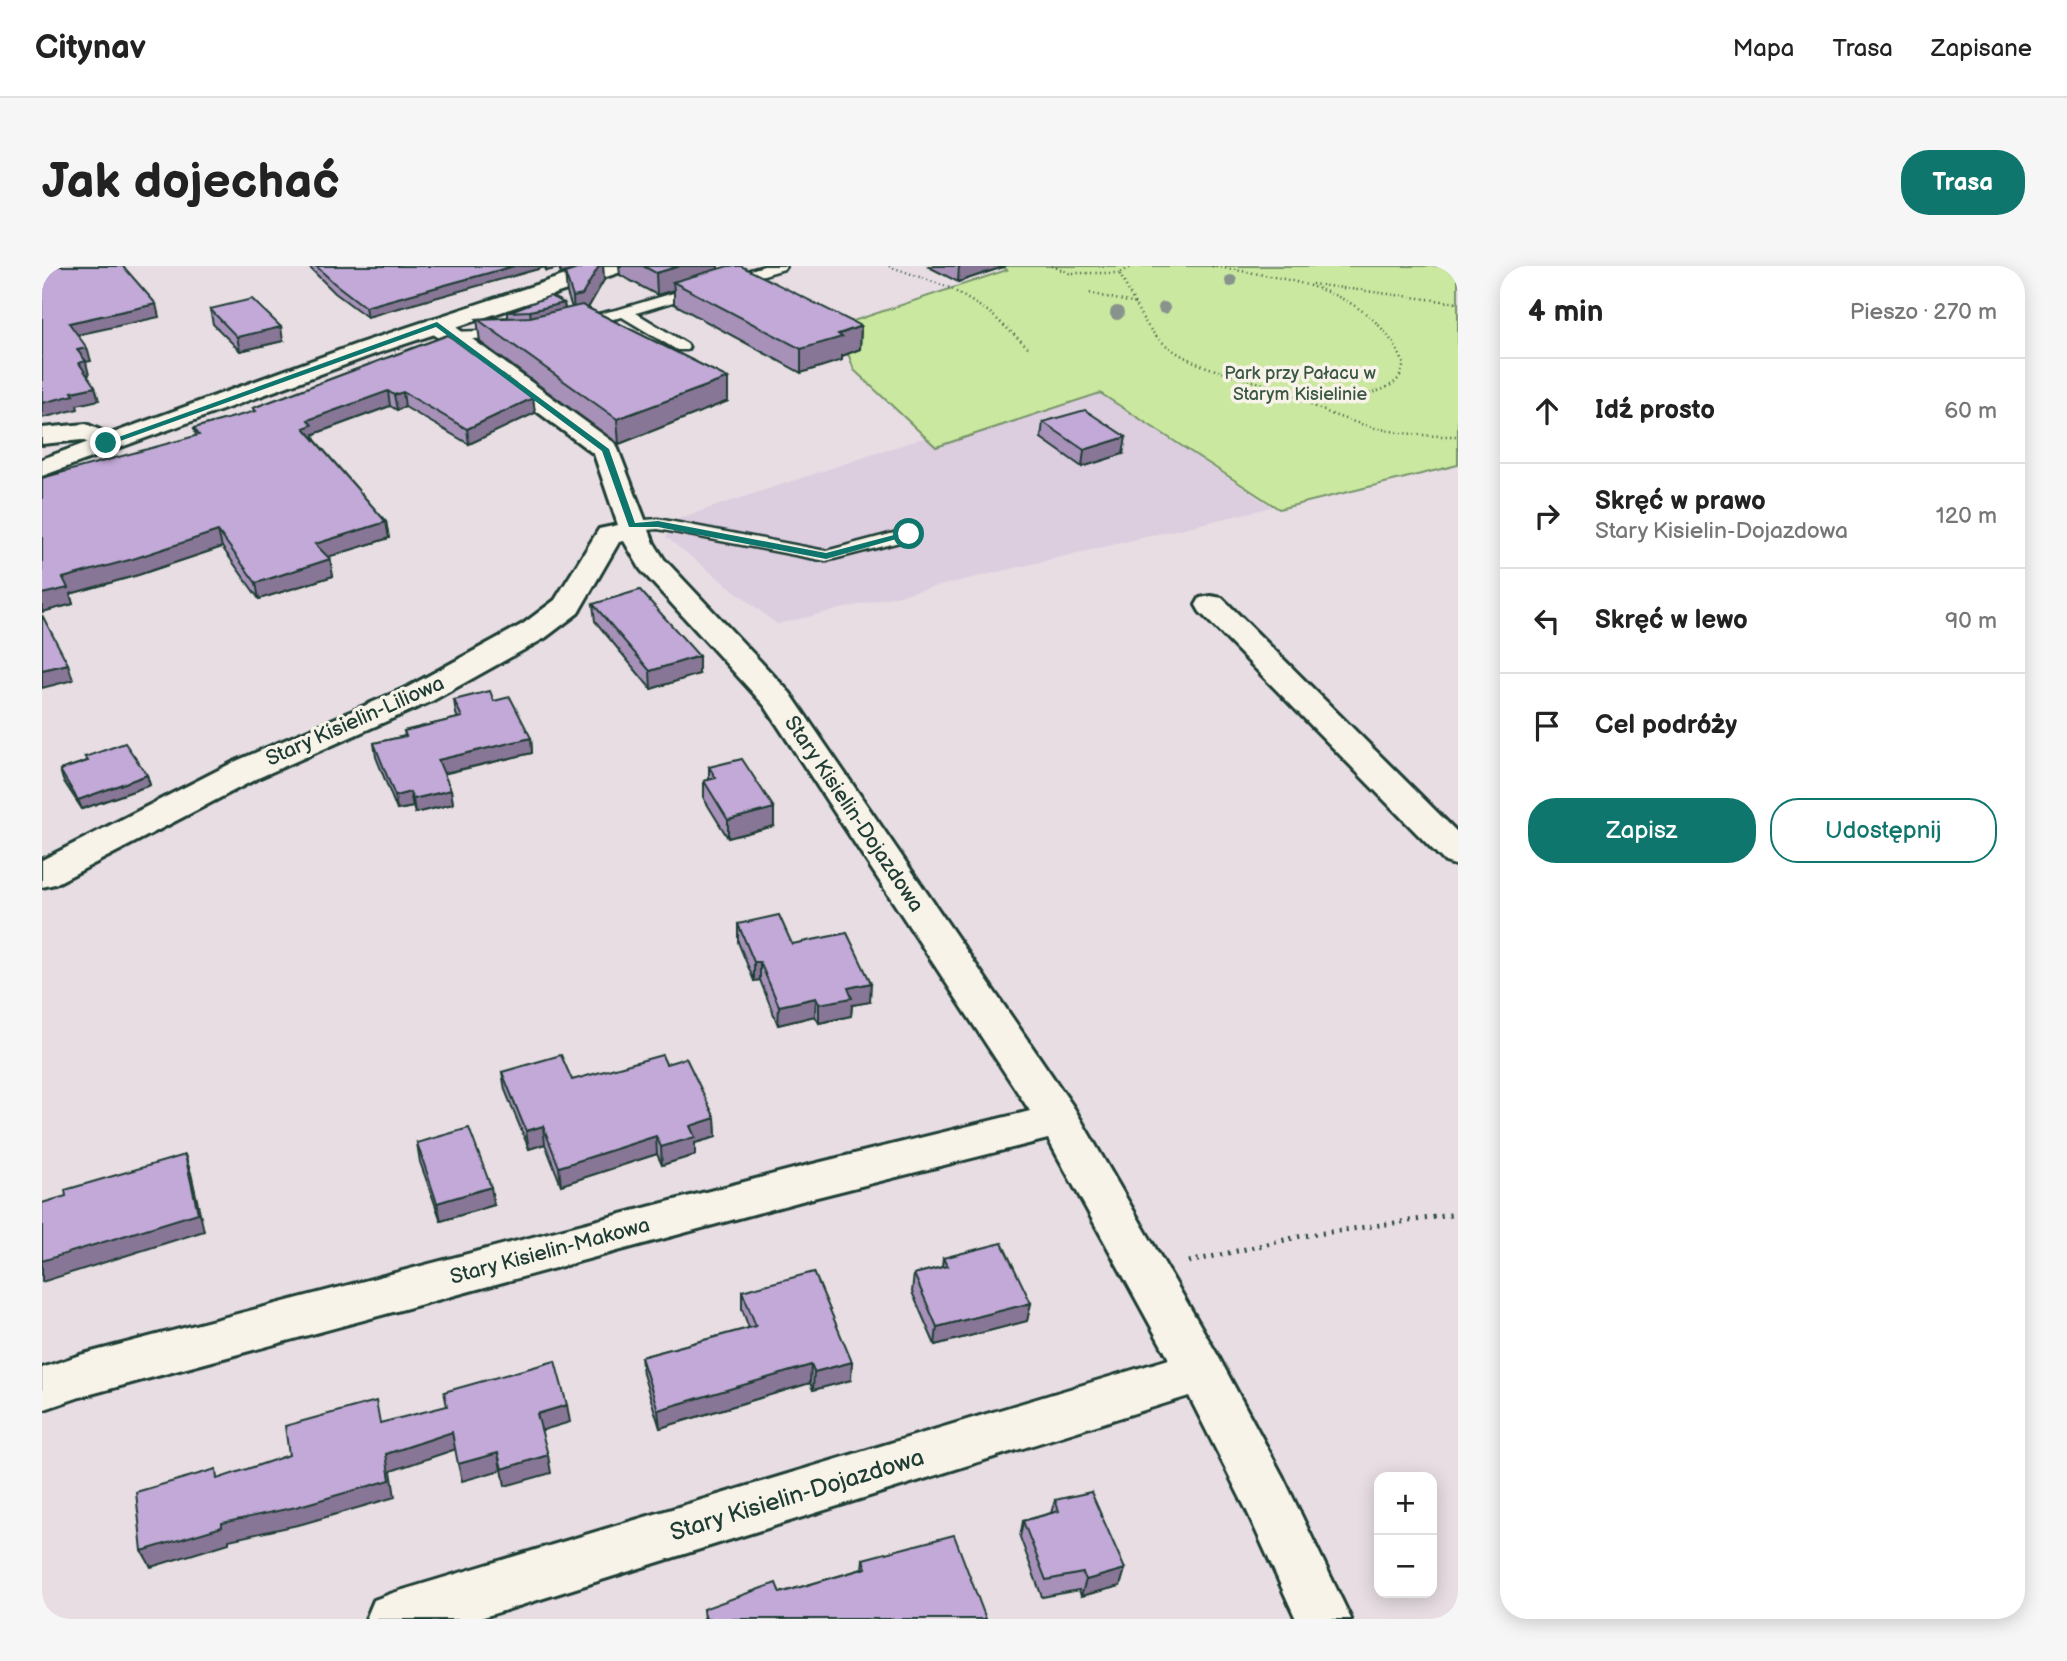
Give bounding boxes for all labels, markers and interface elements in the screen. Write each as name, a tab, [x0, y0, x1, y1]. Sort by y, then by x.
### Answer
text: Citynav	[35, 28, 146, 68]
text: Mapa	[1733, 34, 1794, 63]
text: Trasa	[1832, 34, 1893, 63]
text: Zapisane	[1931, 34, 2032, 63]
button: Trasa	[1901, 150, 2025, 215]
text: Jak dojechać	[42, 153, 340, 212]
text: 4 min	[1528, 294, 1603, 330]
text: Pieszo · 270 m	[1850, 298, 1997, 326]
park label: Park przy Pałacu w Starym Kisielinie	[1224, 363, 1376, 405]
icon: ahead	[1528, 392, 1566, 430]
text: Idź prosto	[1595, 395, 1715, 426]
text: 60 m	[1944, 397, 1997, 425]
route end	[90, 427, 121, 458]
text: Skręć w prawo	[1595, 486, 1766, 517]
icon: right	[1528, 497, 1566, 535]
text: 120 m	[1936, 502, 1997, 530]
text: Stary Kisielin-Dojazdowa	[1595, 517, 1848, 545]
route start	[893, 518, 924, 549]
icon: left	[1528, 602, 1566, 640]
text: Skręć w lewo	[1595, 605, 1748, 636]
text: 90 m	[1945, 607, 1997, 635]
street label: Stary Kisielin-Liliowa	[262, 670, 448, 772]
icon: arrive	[1528, 707, 1566, 745]
text: Cel podróży	[1595, 710, 1737, 741]
street label: Stary Kisielin-Dojazdowa	[779, 711, 929, 917]
button: Zapisz	[1528, 798, 1756, 863]
button: Udostępnij	[1770, 798, 1997, 863]
street label: Stary Kisielin-Makowa	[447, 1212, 653, 1290]
street label: Stary Kisielin-Dojazdowa	[666, 1443, 928, 1547]
map controls	[1374, 1472, 1437, 1598]
button: +	[1374, 1472, 1437, 1535]
button: −	[1374, 1535, 1437, 1598]

